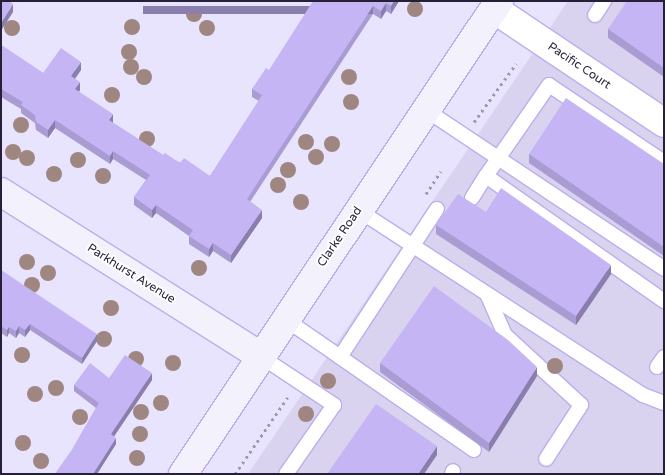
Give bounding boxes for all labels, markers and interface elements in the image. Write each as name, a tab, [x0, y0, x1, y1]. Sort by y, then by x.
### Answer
street label: Pacific Court	[545, 40, 613, 92]
street label: Clarke Road	[315, 204, 365, 270]
street label: Parkhurst Avenue	[84, 241, 178, 307]

